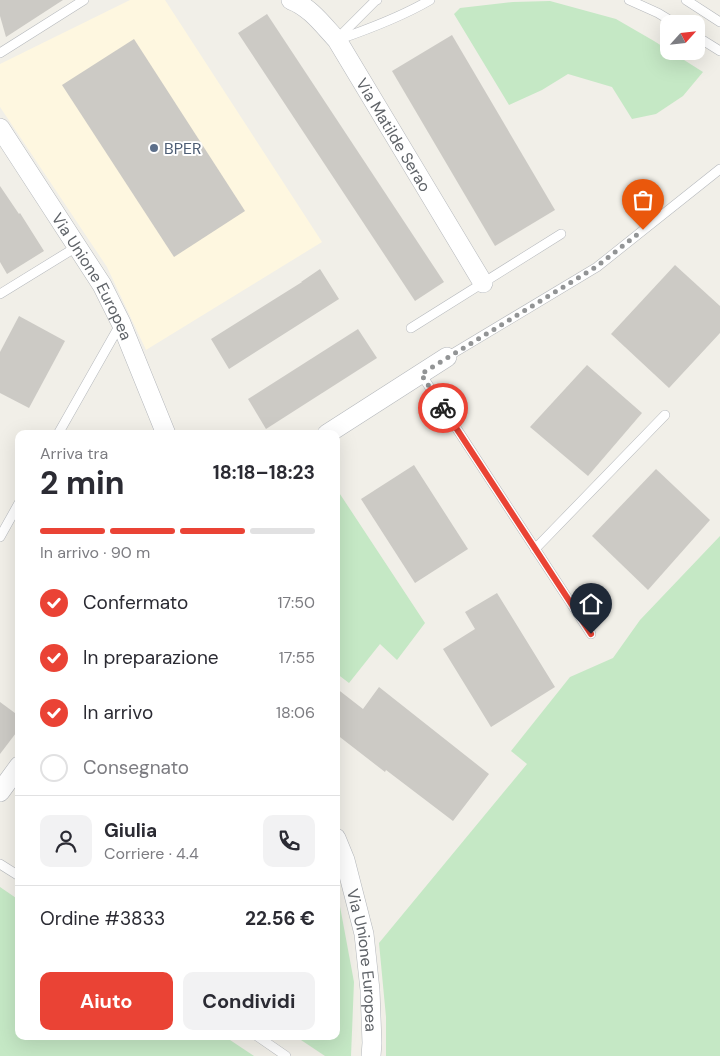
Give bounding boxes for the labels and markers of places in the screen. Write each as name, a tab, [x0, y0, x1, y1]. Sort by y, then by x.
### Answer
place label: BPER	[164, 138, 201, 159]
marker: BPER	[148, 142, 160, 154]
pin	[622, 179, 664, 230]
pin	[570, 583, 612, 634]

